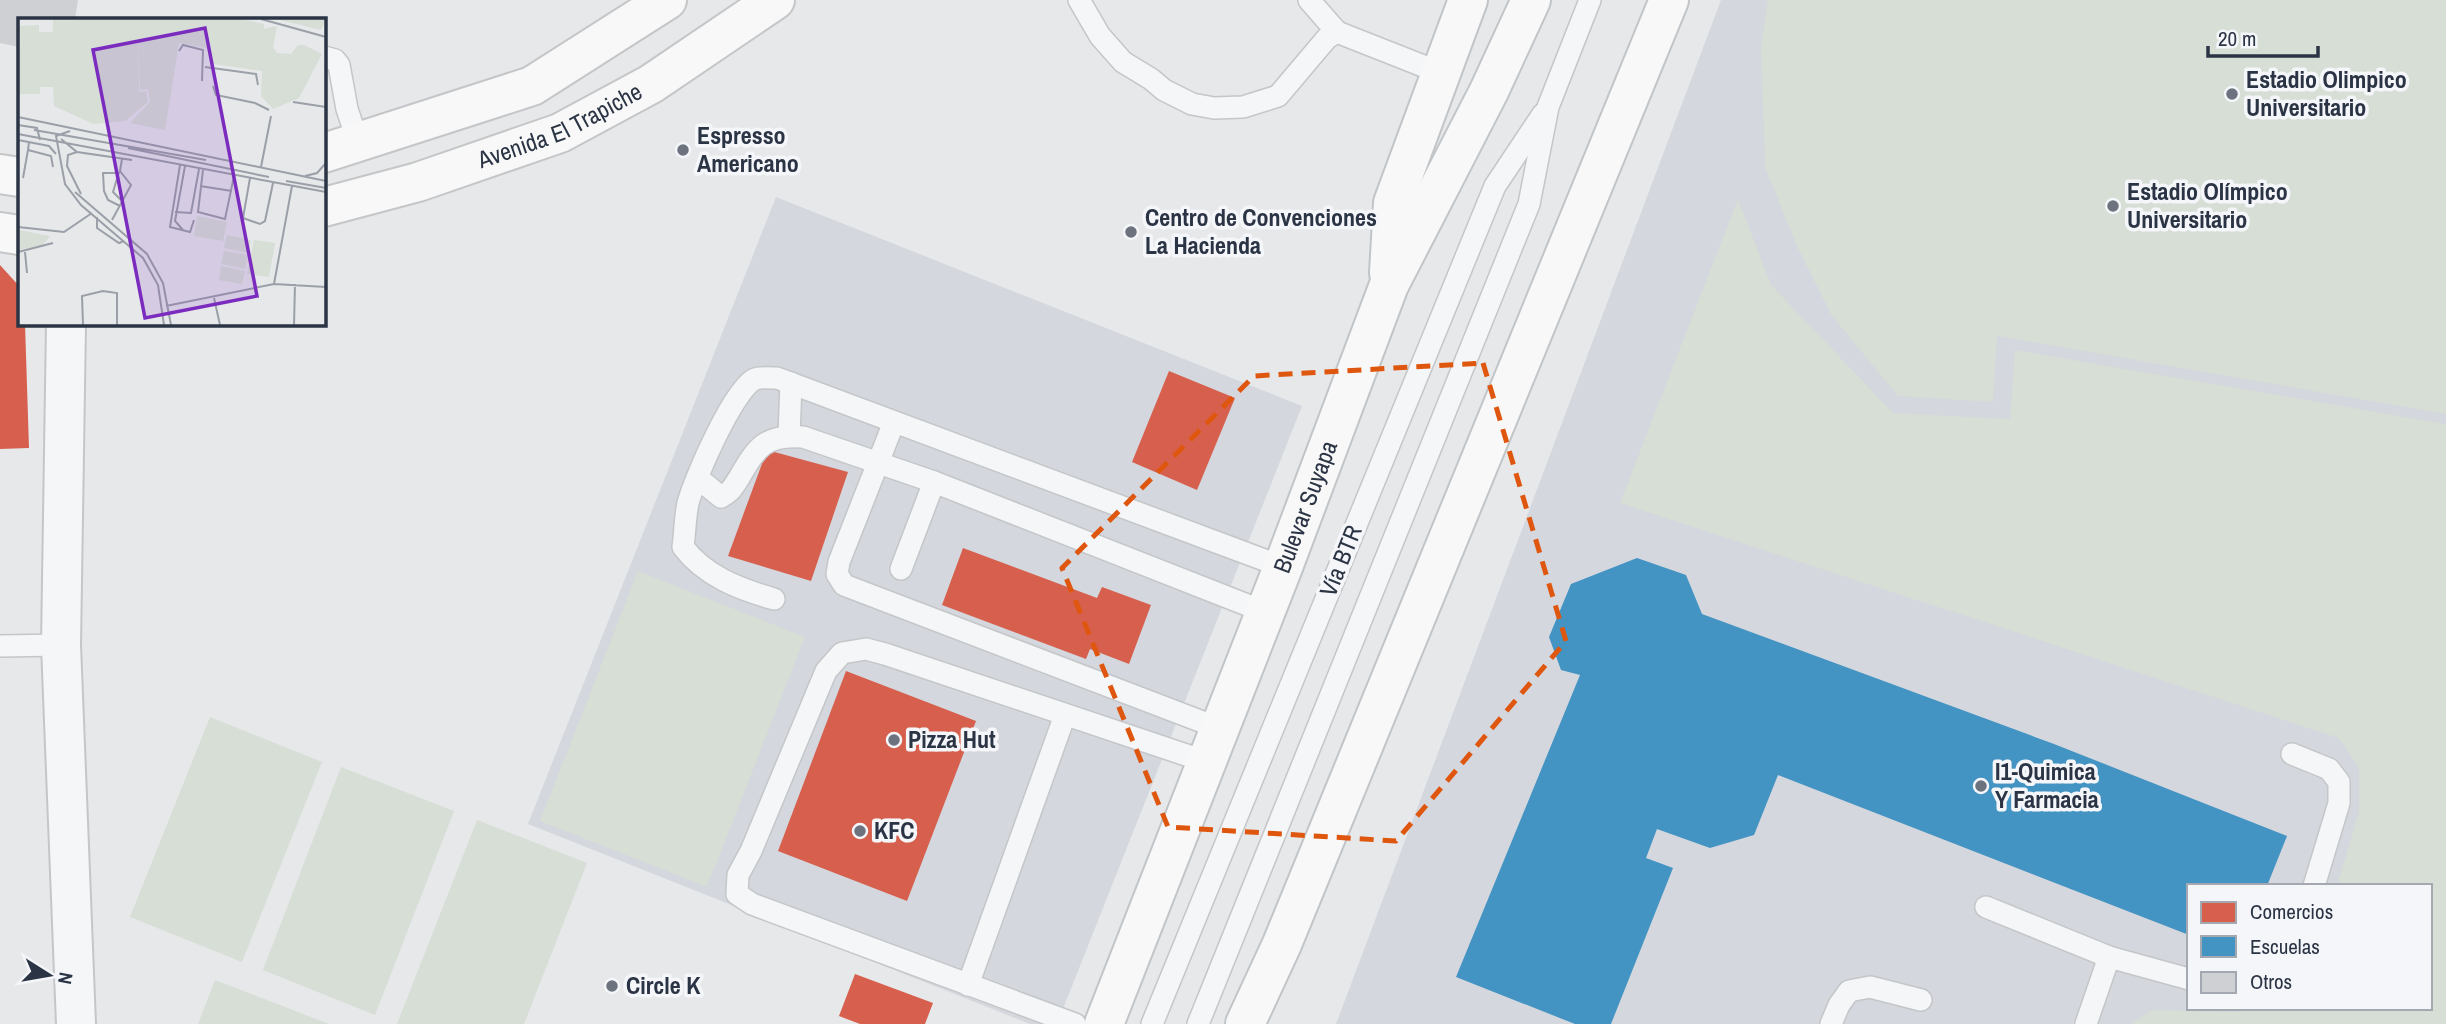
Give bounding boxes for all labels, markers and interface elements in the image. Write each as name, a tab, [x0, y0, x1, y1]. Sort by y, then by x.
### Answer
scale bar	[2208, 14, 2318, 58]
inset map	[18, 18, 326, 326]
text: 20 m	[2218, 24, 2256, 53]
place label: Estadio Olimpico Universitario	[2246, 63, 2407, 123]
street label: Avenida El Trapiche	[472, 75, 647, 176]
marker: Estadio Olimpico Universitario	[2224, 86, 2240, 102]
place label: Espresso Americano	[697, 119, 799, 179]
marker: Espresso Americano	[675, 142, 691, 158]
place label: Estadio Olímpico Universitario	[2127, 175, 2288, 235]
marker: Estadio Olímpico Universitario	[2105, 198, 2121, 214]
place label: Centro de Convenciones La Hacienda	[1145, 201, 1377, 261]
marker: Centro de Convenciones La Hacienda	[1123, 224, 1139, 240]
street label: Bulevar Suyapa	[1265, 436, 1344, 577]
street label: Vía BTR	[1311, 520, 1369, 601]
place label: Pizza Hut	[908, 723, 996, 755]
marker: Pizza Hut	[886, 732, 902, 748]
place label: I1-Quimica Y Farmacia	[1995, 755, 2099, 815]
marker: I1-Quimica Y Farmacia	[1973, 778, 1989, 794]
place label: KFC	[874, 814, 914, 846]
marker: KFC	[852, 823, 868, 839]
legend	[2187, 884, 2432, 1010]
text: Comercios	[2250, 897, 2333, 926]
text: Escuelas	[2250, 932, 2320, 961]
north arrow	[14, 940, 84, 1010]
text: Otros	[2250, 967, 2292, 996]
place label: Circle K	[626, 969, 701, 1001]
text: N	[52, 970, 80, 986]
marker: Circle K	[604, 978, 620, 994]

